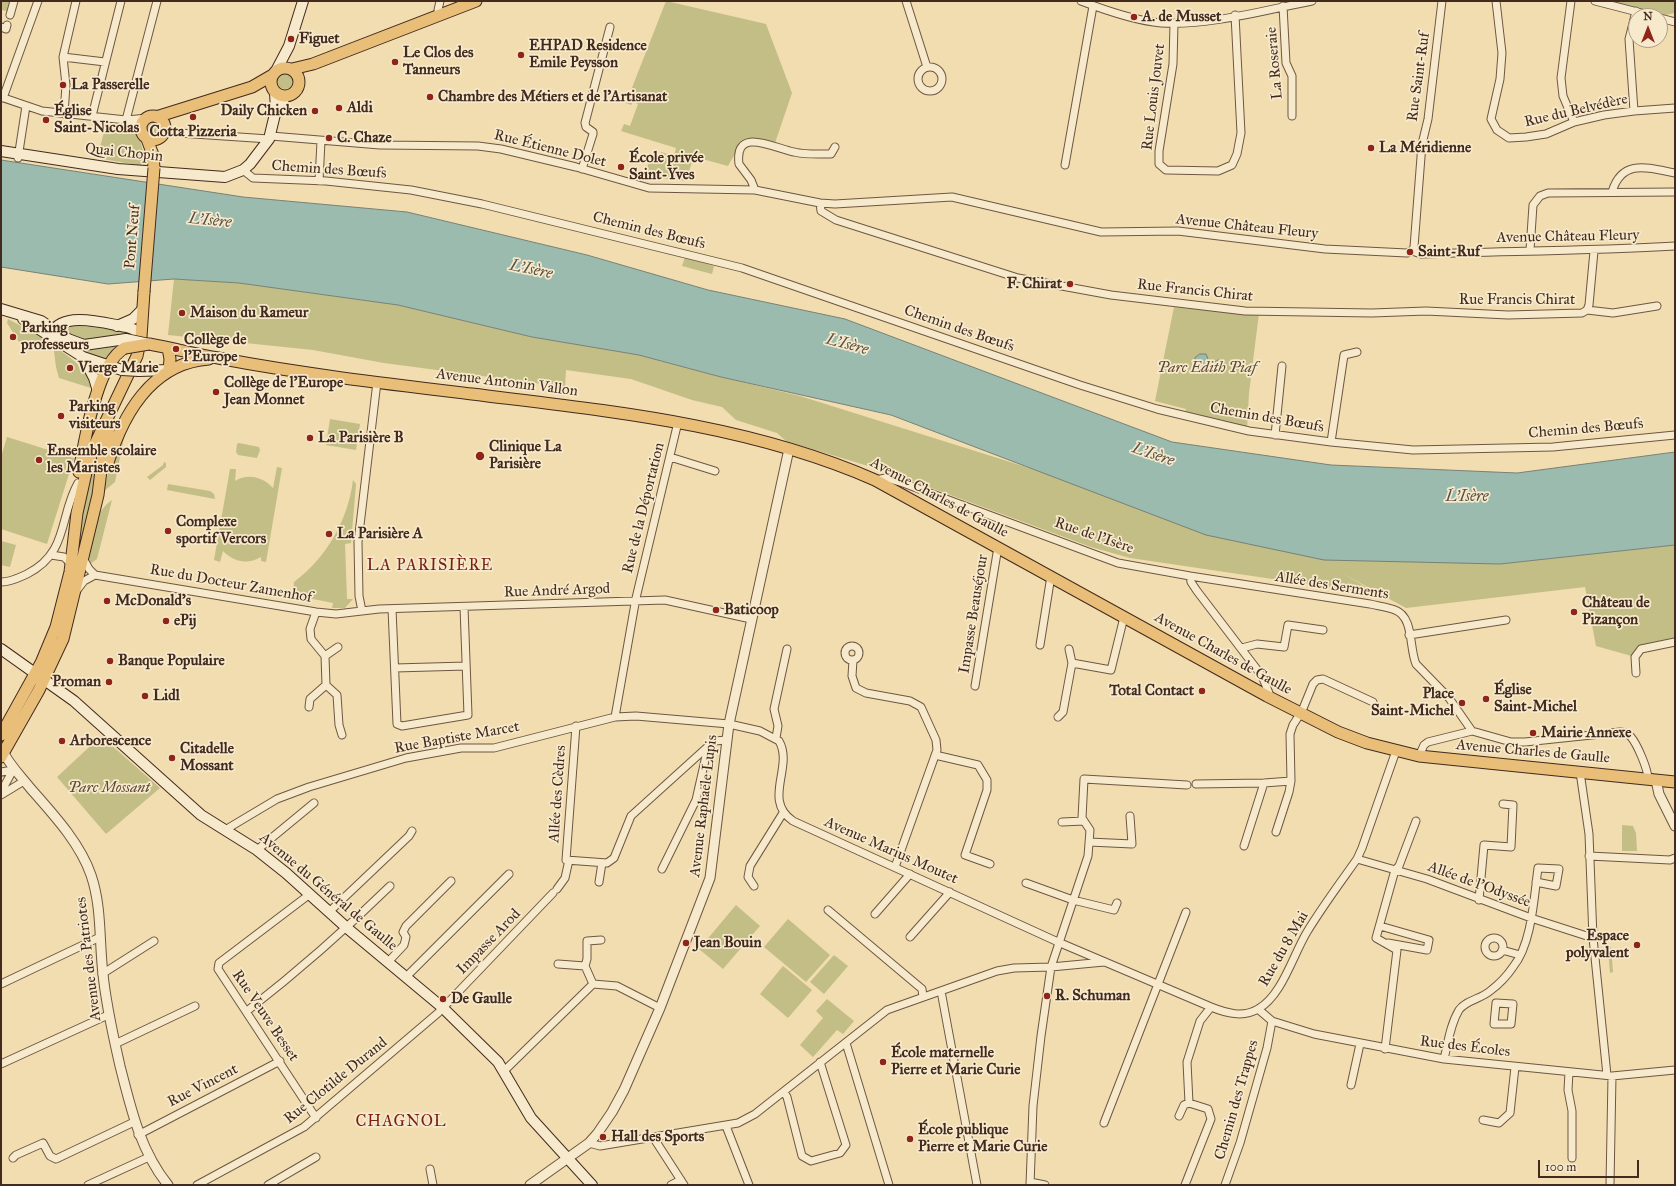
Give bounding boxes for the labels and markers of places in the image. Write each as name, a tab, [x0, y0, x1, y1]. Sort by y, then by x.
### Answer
place label: A. de Musset	[1142, 8, 1221, 26]
marker: A. de Musset	[1129, 12, 1139, 22]
place label: Figuet	[299, 30, 340, 48]
marker: Figuet	[286, 34, 296, 44]
place label: EHPAD Residence Emile Peysson	[529, 37, 647, 72]
place label: Le Clos des Tanneurs	[403, 44, 473, 79]
marker: EHPAD Residence Emile Peysson	[516, 50, 526, 60]
marker: Le Clos des Tanneurs	[390, 57, 400, 67]
place label: La Passerelle	[71, 76, 150, 94]
marker: La Passerelle	[58, 80, 68, 90]
place label: Chambre des Métiers et de l'Artisanat	[438, 88, 667, 106]
marker: Chambre des Métiers et de l'Artisanat	[425, 92, 435, 102]
place label: Aldi	[347, 99, 373, 117]
place label: Église Saint-Nicolas	[54, 102, 139, 137]
place label: Daily Chicken	[220, 102, 307, 120]
marker: Aldi	[334, 103, 344, 113]
marker: Daily Chicken	[310, 106, 320, 116]
marker: Cotta Pizzeria	[188, 112, 198, 122]
marker: Église Saint-Nicolas	[41, 115, 51, 125]
place label: Cotta Pizzeria	[150, 123, 236, 141]
place label: C. Chaze	[337, 129, 392, 147]
marker: C. Chaze	[324, 133, 334, 143]
place label: La Méridienne	[1379, 139, 1471, 157]
marker: La Méridienne	[1366, 143, 1376, 153]
place label: École privée Saint-Yves	[629, 149, 704, 184]
marker: École privée Saint-Yves	[616, 162, 626, 172]
place label: Saint-Ruf	[1418, 243, 1480, 261]
marker: Saint-Ruf	[1405, 247, 1415, 257]
place label: F. Chirat	[1007, 275, 1062, 293]
marker: F. Chirat	[1065, 279, 1075, 289]
place label: Maison du Rameur	[190, 304, 308, 322]
marker: Maison du Rameur	[177, 308, 187, 318]
place label: Parking professeurs	[21, 319, 89, 354]
place label: Collège de l'Europe	[184, 331, 246, 366]
marker: Parking professeurs	[8, 332, 18, 342]
marker: Collège de l'Europe	[171, 344, 181, 354]
place label: Vierge Marie	[78, 359, 159, 377]
marker: Vierge Marie	[65, 363, 75, 373]
place label: Collège de l'Europe Jean Monnet	[224, 374, 343, 409]
marker: Collège de l'Europe Jean Monnet	[211, 387, 221, 397]
place label: Parking visiteurs	[69, 398, 121, 433]
marker: Parking visiteurs	[56, 411, 66, 421]
place label: La Parisière B	[318, 429, 404, 447]
marker: La Parisière B	[305, 433, 315, 443]
place label: Clinique La Parisière	[489, 438, 562, 473]
place label: Ensemble scolaire les Maristes	[47, 442, 157, 477]
marker: Clinique La Parisière	[474, 450, 486, 462]
marker: Ensemble scolaire les Maristes	[34, 455, 44, 465]
place label: Complexe sportif Vercors	[176, 513, 266, 548]
place label: La Parisière A	[337, 525, 423, 543]
marker: Complexe sportif Vercors	[163, 526, 173, 536]
marker: La Parisière A	[324, 529, 334, 539]
place label: McDonald's	[115, 592, 191, 610]
place label: Château de Pizançon	[1582, 594, 1650, 629]
marker: McDonald's	[102, 596, 112, 606]
place label: Baticoop	[724, 601, 779, 619]
marker: Baticoop	[711, 605, 721, 615]
marker: Château de Pizançon	[1569, 607, 1579, 617]
place label: ePij	[174, 612, 196, 630]
marker: ePij	[161, 616, 171, 626]
place label: Banque Populaire	[118, 652, 225, 670]
marker: Banque Populaire	[105, 656, 115, 666]
place label: Proman	[52, 673, 101, 691]
marker: Proman	[104, 677, 114, 687]
place label: Église Saint-Michel	[1494, 681, 1577, 716]
place label: Total Contact	[1109, 682, 1194, 700]
place label: Place Saint-Michel	[1371, 685, 1454, 720]
marker: Total Contact	[1197, 686, 1207, 696]
place label: Lidl	[153, 687, 180, 705]
marker: Lidl	[140, 691, 150, 701]
marker: Église Saint-Michel	[1481, 694, 1491, 704]
marker: Place Saint-Michel	[1457, 698, 1467, 708]
place label: Mairie Annexe	[1541, 724, 1631, 742]
marker: Mairie Annexe	[1528, 728, 1538, 738]
place label: Arborescence	[70, 732, 151, 750]
marker: Arborescence	[57, 736, 67, 746]
place label: Citadelle Mossant	[180, 740, 234, 775]
marker: Citadelle Mossant	[167, 753, 177, 763]
place label: Espace polyvalent	[1566, 927, 1629, 962]
place label: Jean Bouin	[694, 934, 762, 952]
marker: Jean Bouin	[681, 938, 691, 948]
marker: Espace polyvalent	[1632, 940, 1642, 950]
place label: R. Schuman	[1055, 987, 1130, 1005]
place label: De Gaulle	[451, 990, 512, 1008]
marker: R. Schuman	[1042, 991, 1052, 1001]
marker: De Gaulle	[438, 994, 448, 1004]
place label: École maternelle Pierre et Marie Curie	[891, 1044, 1020, 1079]
marker: École maternelle Pierre et Marie Curie	[878, 1057, 888, 1067]
place label: École publique Pierre et Marie Curie	[918, 1121, 1047, 1156]
place label: Hall des Sports	[611, 1128, 704, 1146]
marker: Hall des Sports	[598, 1132, 608, 1142]
marker: École publique Pierre et Marie Curie	[905, 1134, 915, 1144]

